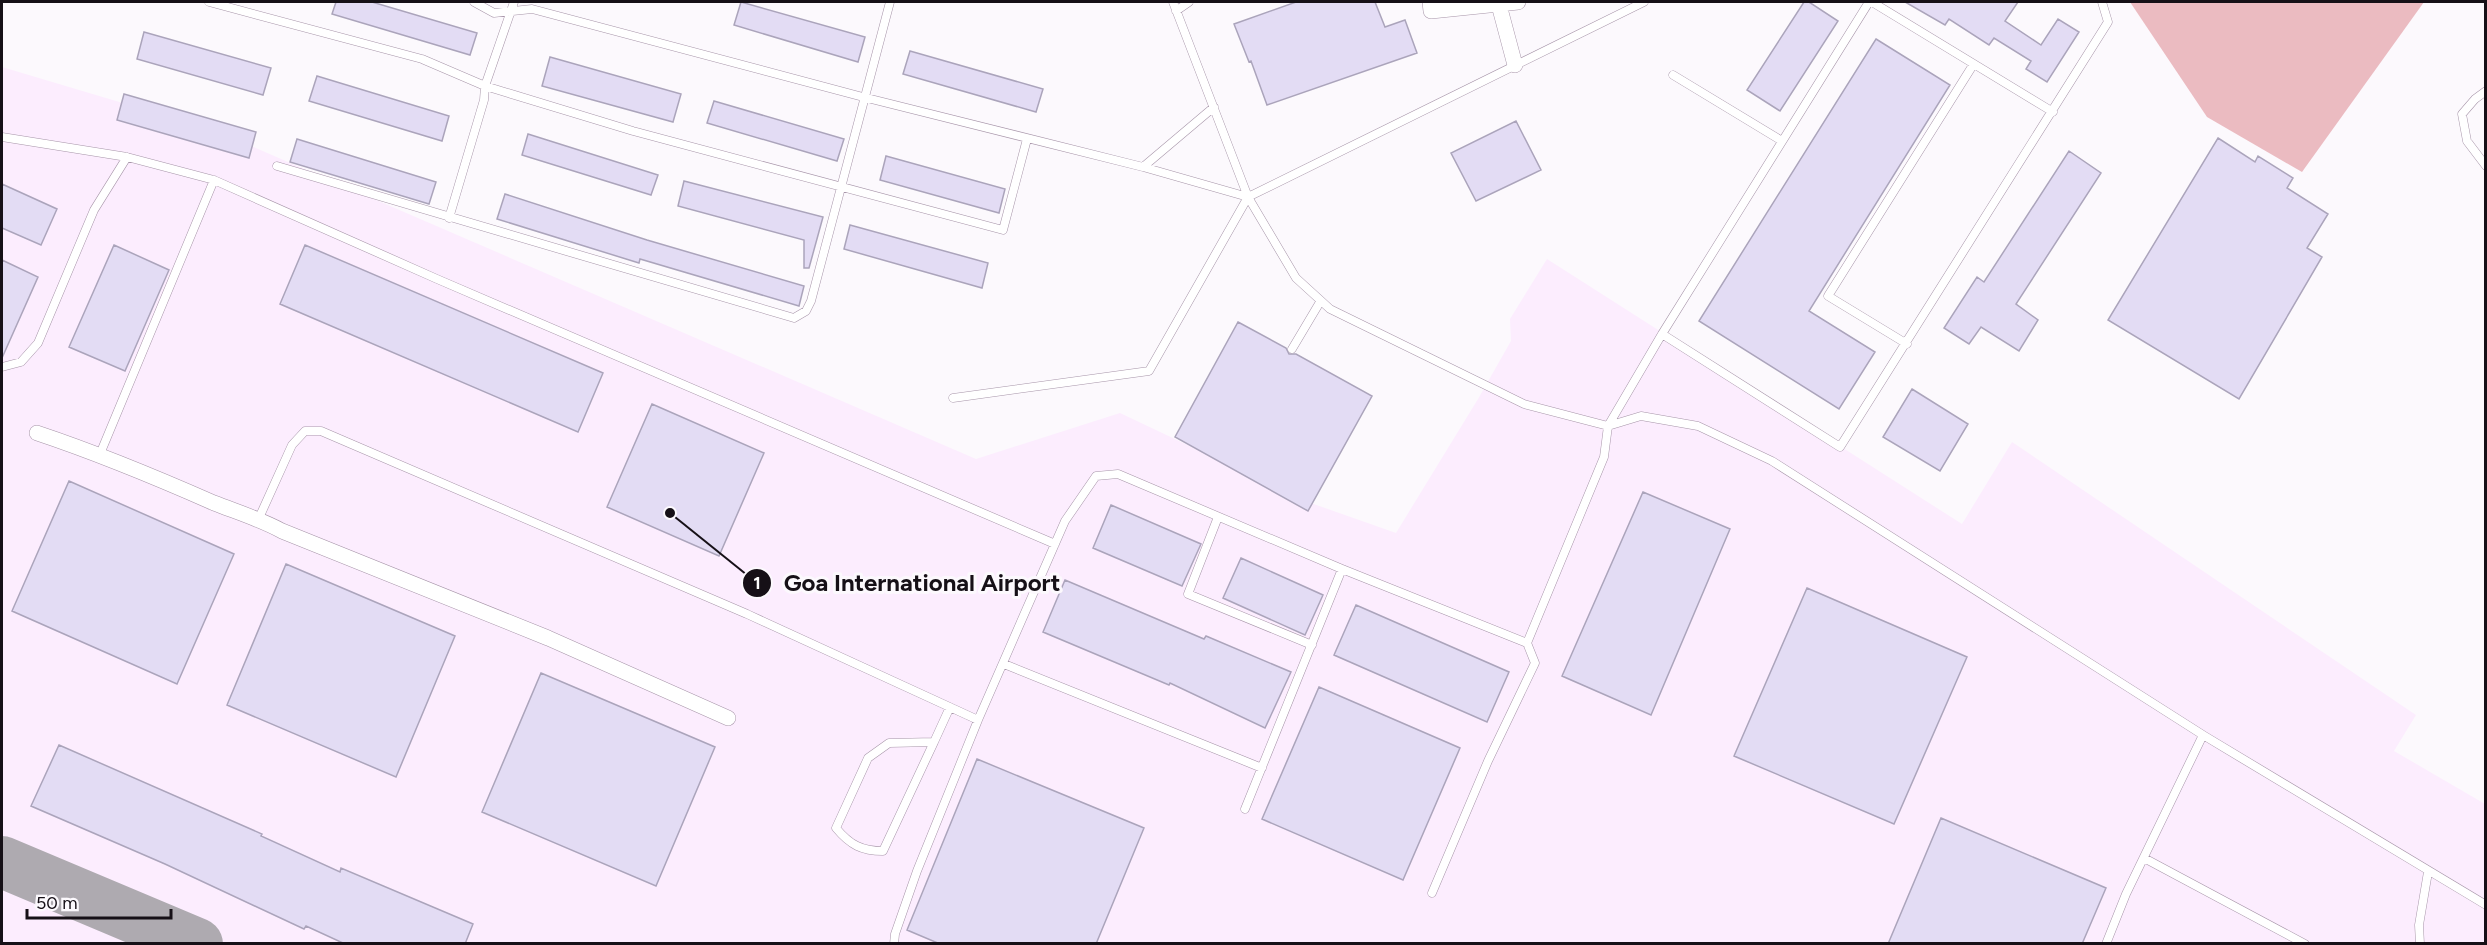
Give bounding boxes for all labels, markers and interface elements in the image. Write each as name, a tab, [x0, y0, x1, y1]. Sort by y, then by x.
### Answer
callout: Goa International Airport	[742, 562, 1072, 604]
text: Goa International Airport	[784, 568, 1060, 597]
text: 1	[753, 572, 761, 594]
scale bar	[27, 882, 171, 920]
text: 50 m	[36, 892, 78, 914]

